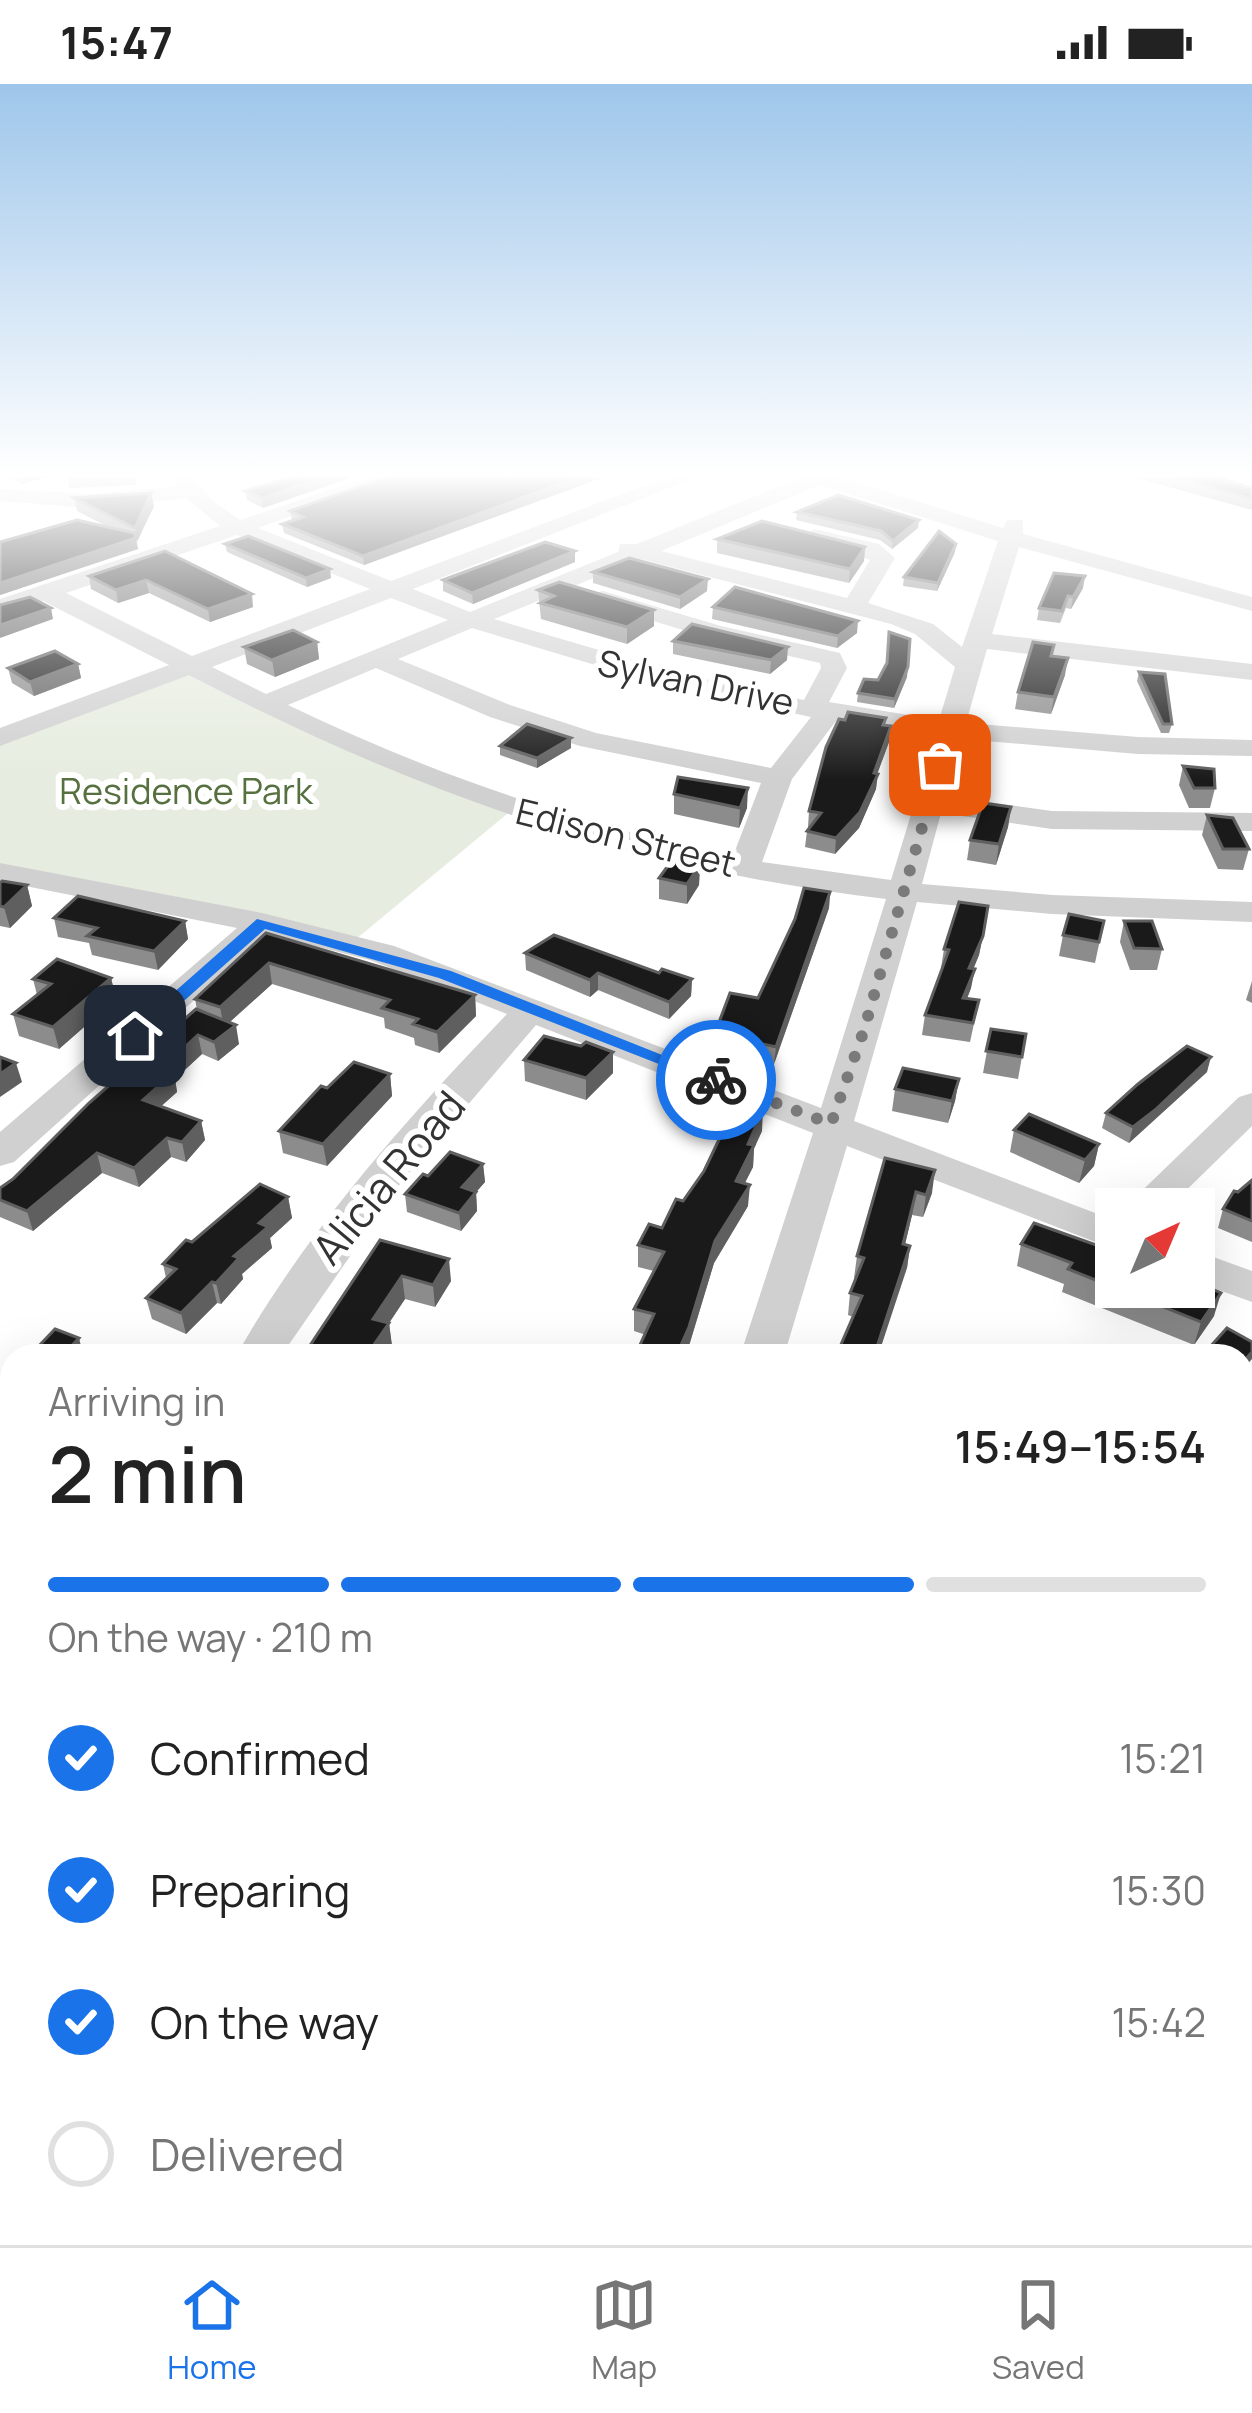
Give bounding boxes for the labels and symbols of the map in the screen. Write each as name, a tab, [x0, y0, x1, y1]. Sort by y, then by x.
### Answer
street label: Sylvan Drive	[593, 637, 799, 727]
pin	[889, 714, 991, 816]
park label: Residence Park	[59, 766, 314, 815]
street label: Edison Street	[511, 786, 741, 888]
pin	[84, 985, 186, 1087]
courier	[656, 1020, 776, 1140]
street label: Alicia Road	[298, 1078, 478, 1276]
north arrow	[1095, 1188, 1215, 1308]

